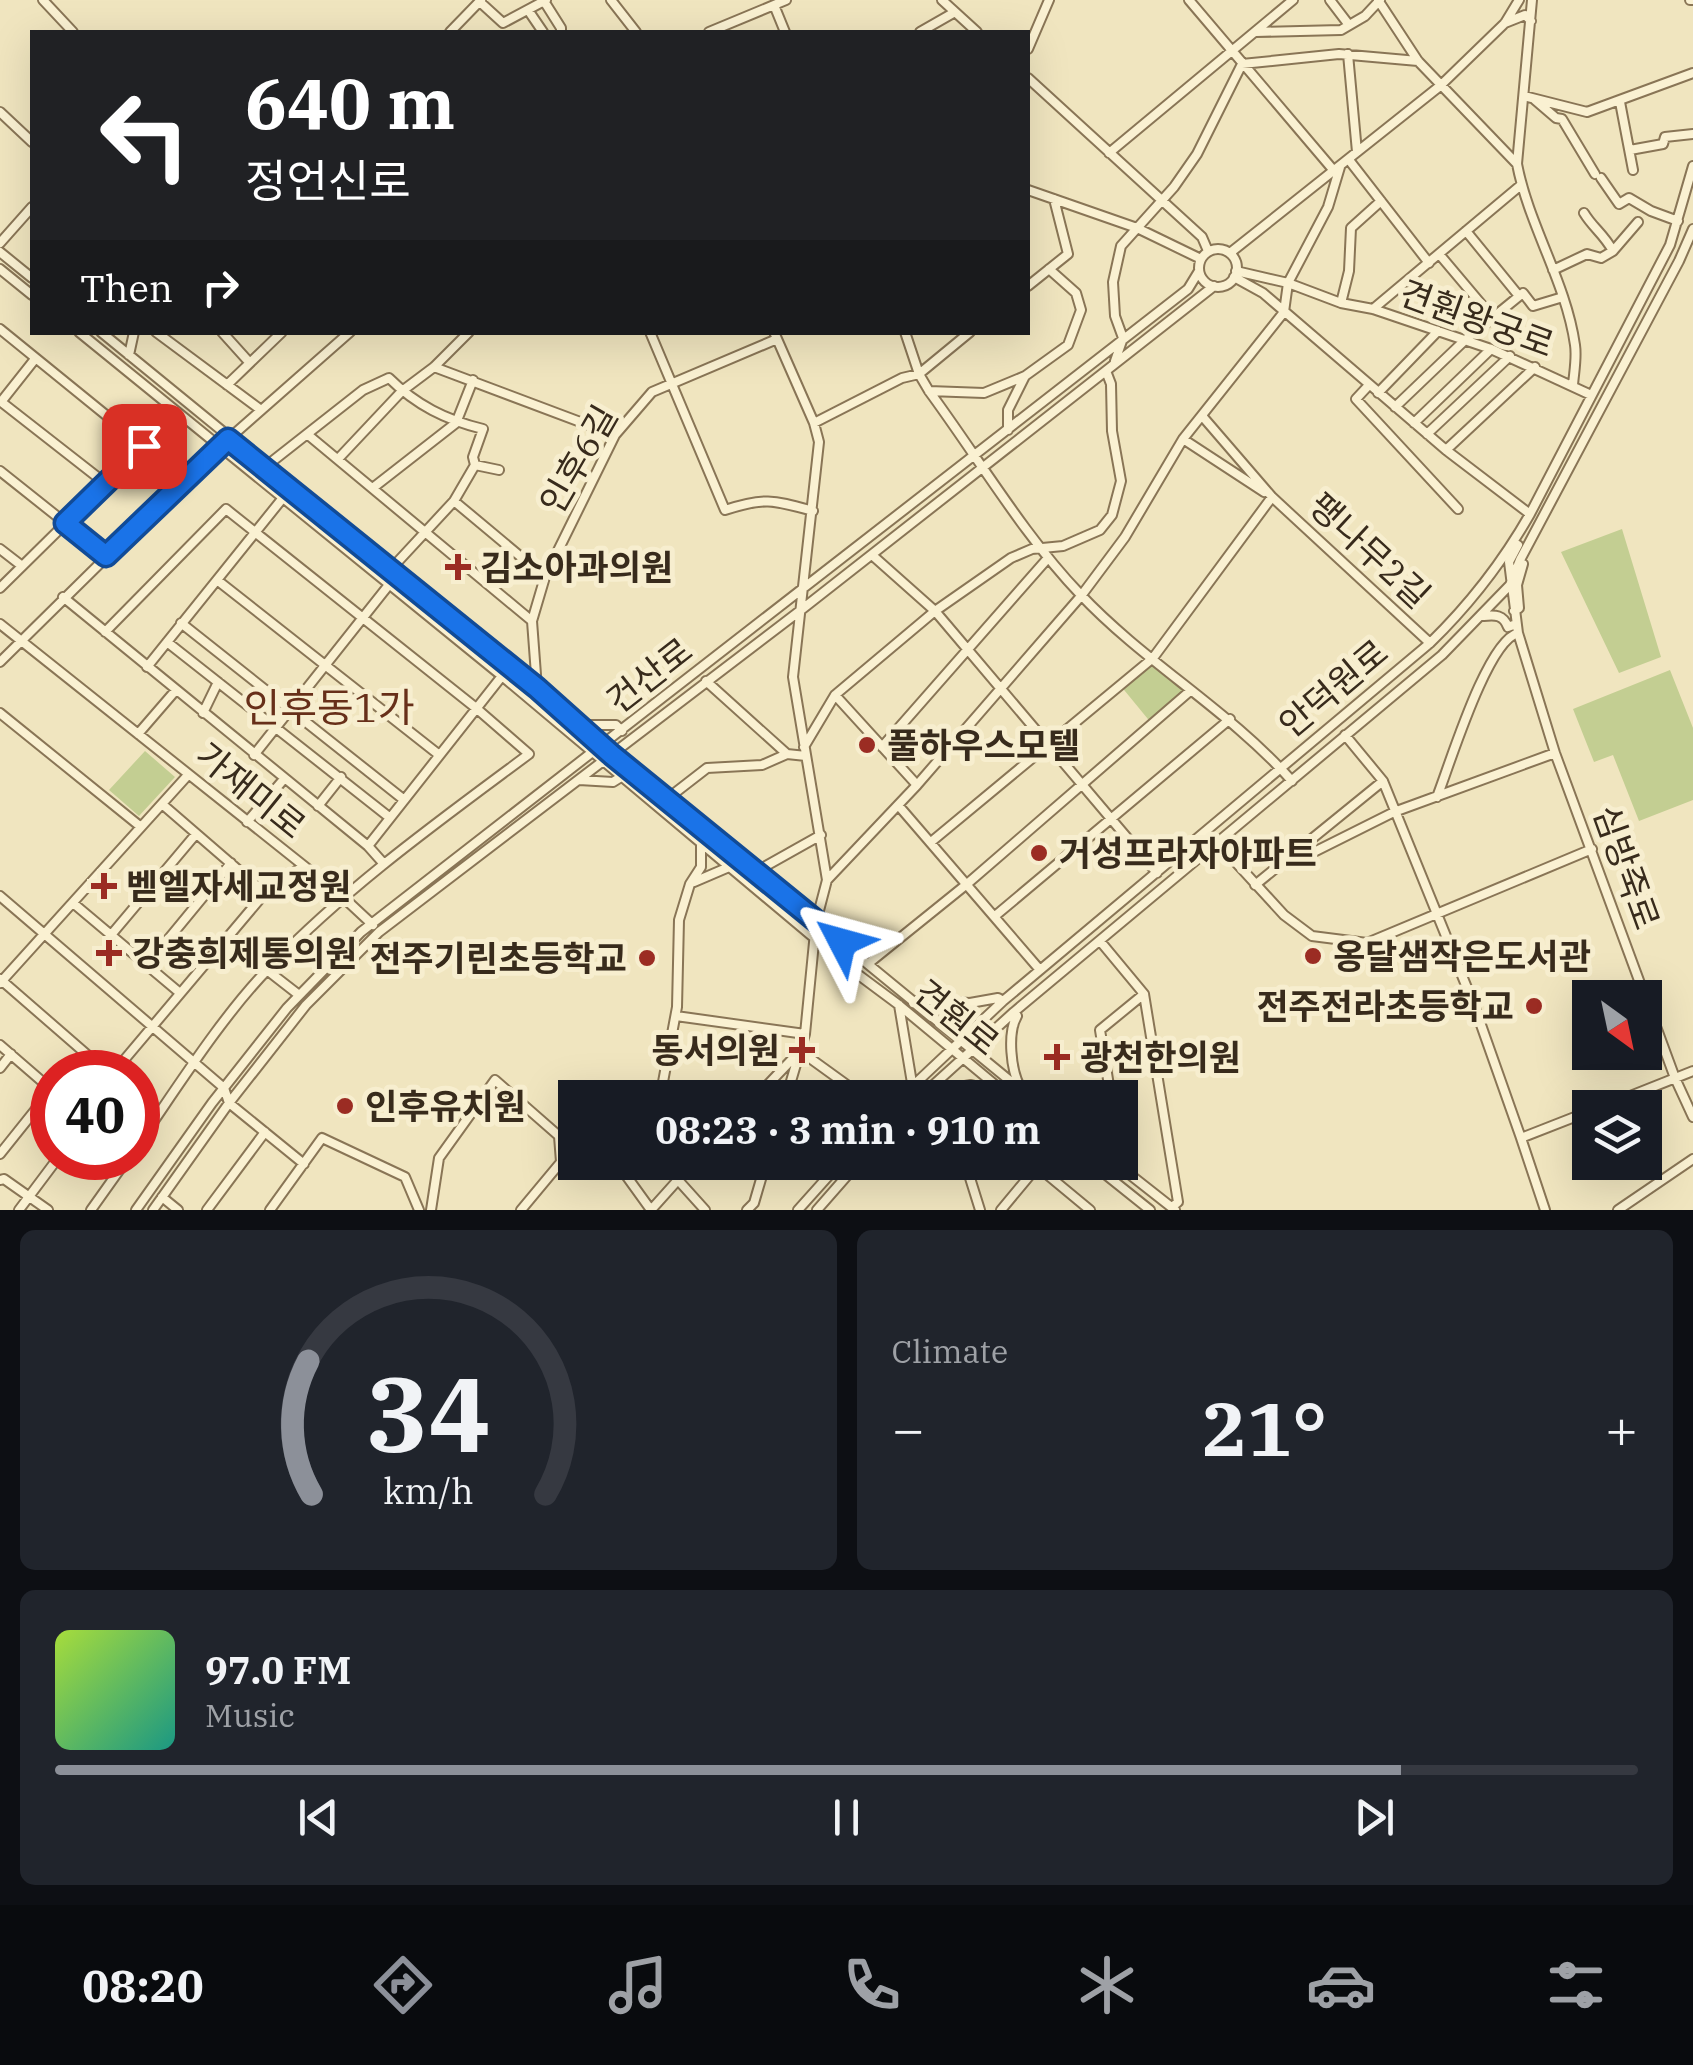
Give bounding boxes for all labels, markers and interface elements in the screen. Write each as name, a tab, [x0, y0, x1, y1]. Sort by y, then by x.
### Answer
text: 640 m	[245, 57, 455, 148]
icon: left	[80, 70, 210, 200]
text: 정언신로	[245, 151, 411, 209]
icon: right	[193, 260, 248, 315]
text: Then	[80, 263, 173, 312]
street label: 견훤왕궁로	[1393, 269, 1561, 367]
street label: 인후6길	[529, 397, 627, 521]
pin	[102, 404, 187, 489]
icon: arrive	[117, 419, 172, 474]
street label: 팽나무2길	[1300, 482, 1440, 618]
place label: 김소아과의원	[480, 544, 673, 590]
marker: 김소아과의원	[445, 554, 471, 580]
street label: 건산로	[597, 627, 701, 723]
street label: 안덕원로	[1269, 629, 1397, 747]
district label: 인후동1가	[243, 681, 415, 733]
place label: 풀하우스모텔	[887, 722, 1080, 768]
street label: 가재미로	[186, 732, 316, 848]
marker: 풀하우스모텔	[856, 734, 878, 756]
street label: 심방죽로	[1583, 799, 1671, 935]
place label: 거성프라자아파트	[1059, 830, 1317, 876]
marker: 거성프라자아파트	[1028, 842, 1050, 864]
place label: 벧엘자세교정원	[126, 863, 351, 909]
marker: 벧엘자세교정원	[91, 873, 117, 899]
position arrow	[790, 890, 894, 994]
place label: 강충희제통의원	[132, 930, 357, 976]
place label: 옹달샘작은도서관	[1333, 933, 1591, 979]
place label: 전주기린초등학교	[369, 935, 627, 981]
marker: 강충희제통의원	[96, 940, 122, 966]
marker: 옹달샘작은도서관	[1302, 945, 1324, 967]
marker: 전주기린초등학교	[636, 947, 658, 969]
street label: 견훤로	[905, 969, 1009, 1065]
north arrow	[1572, 980, 1662, 1070]
map controls	[1572, 980, 1662, 1180]
place label: 전주전라초등학교	[1256, 983, 1514, 1029]
marker: 전주전라초등학교	[1523, 995, 1545, 1017]
place label: 동서의원	[651, 1027, 780, 1073]
place label: 광천한의원	[1080, 1034, 1241, 1080]
marker: 동서의원	[789, 1037, 815, 1063]
marker: 광천한의원	[1044, 1044, 1070, 1070]
speed limit sign: 40	[30, 1050, 160, 1180]
place label: 인후유치원	[365, 1083, 526, 1129]
button: layers	[1572, 1090, 1662, 1180]
marker: 인후유치원	[334, 1095, 356, 1117]
text: 08:23 · 3 min · 910 m	[655, 1105, 1041, 1154]
text: Climate	[892, 1330, 1008, 1372]
text: 34	[366, 1345, 491, 1481]
text: 21°	[1202, 1379, 1327, 1477]
text: −	[892, 1393, 925, 1464]
text: +	[1605, 1393, 1638, 1464]
text: km/h	[383, 1467, 473, 1514]
text: 97.0 FM	[205, 1645, 351, 1694]
text: Music	[205, 1694, 295, 1736]
icon: previous	[291, 1790, 346, 1845]
icon: pause	[819, 1790, 874, 1845]
icon: next	[1347, 1790, 1402, 1845]
icon: directions	[368, 1950, 438, 2020]
icon: music	[603, 1950, 673, 2020]
icon: phone	[837, 1950, 907, 2020]
icon: climate	[1072, 1950, 1142, 2020]
icon: car	[1306, 1950, 1376, 2020]
icon: filters	[1541, 1950, 1611, 2020]
text: 08:20	[82, 1956, 204, 2014]

